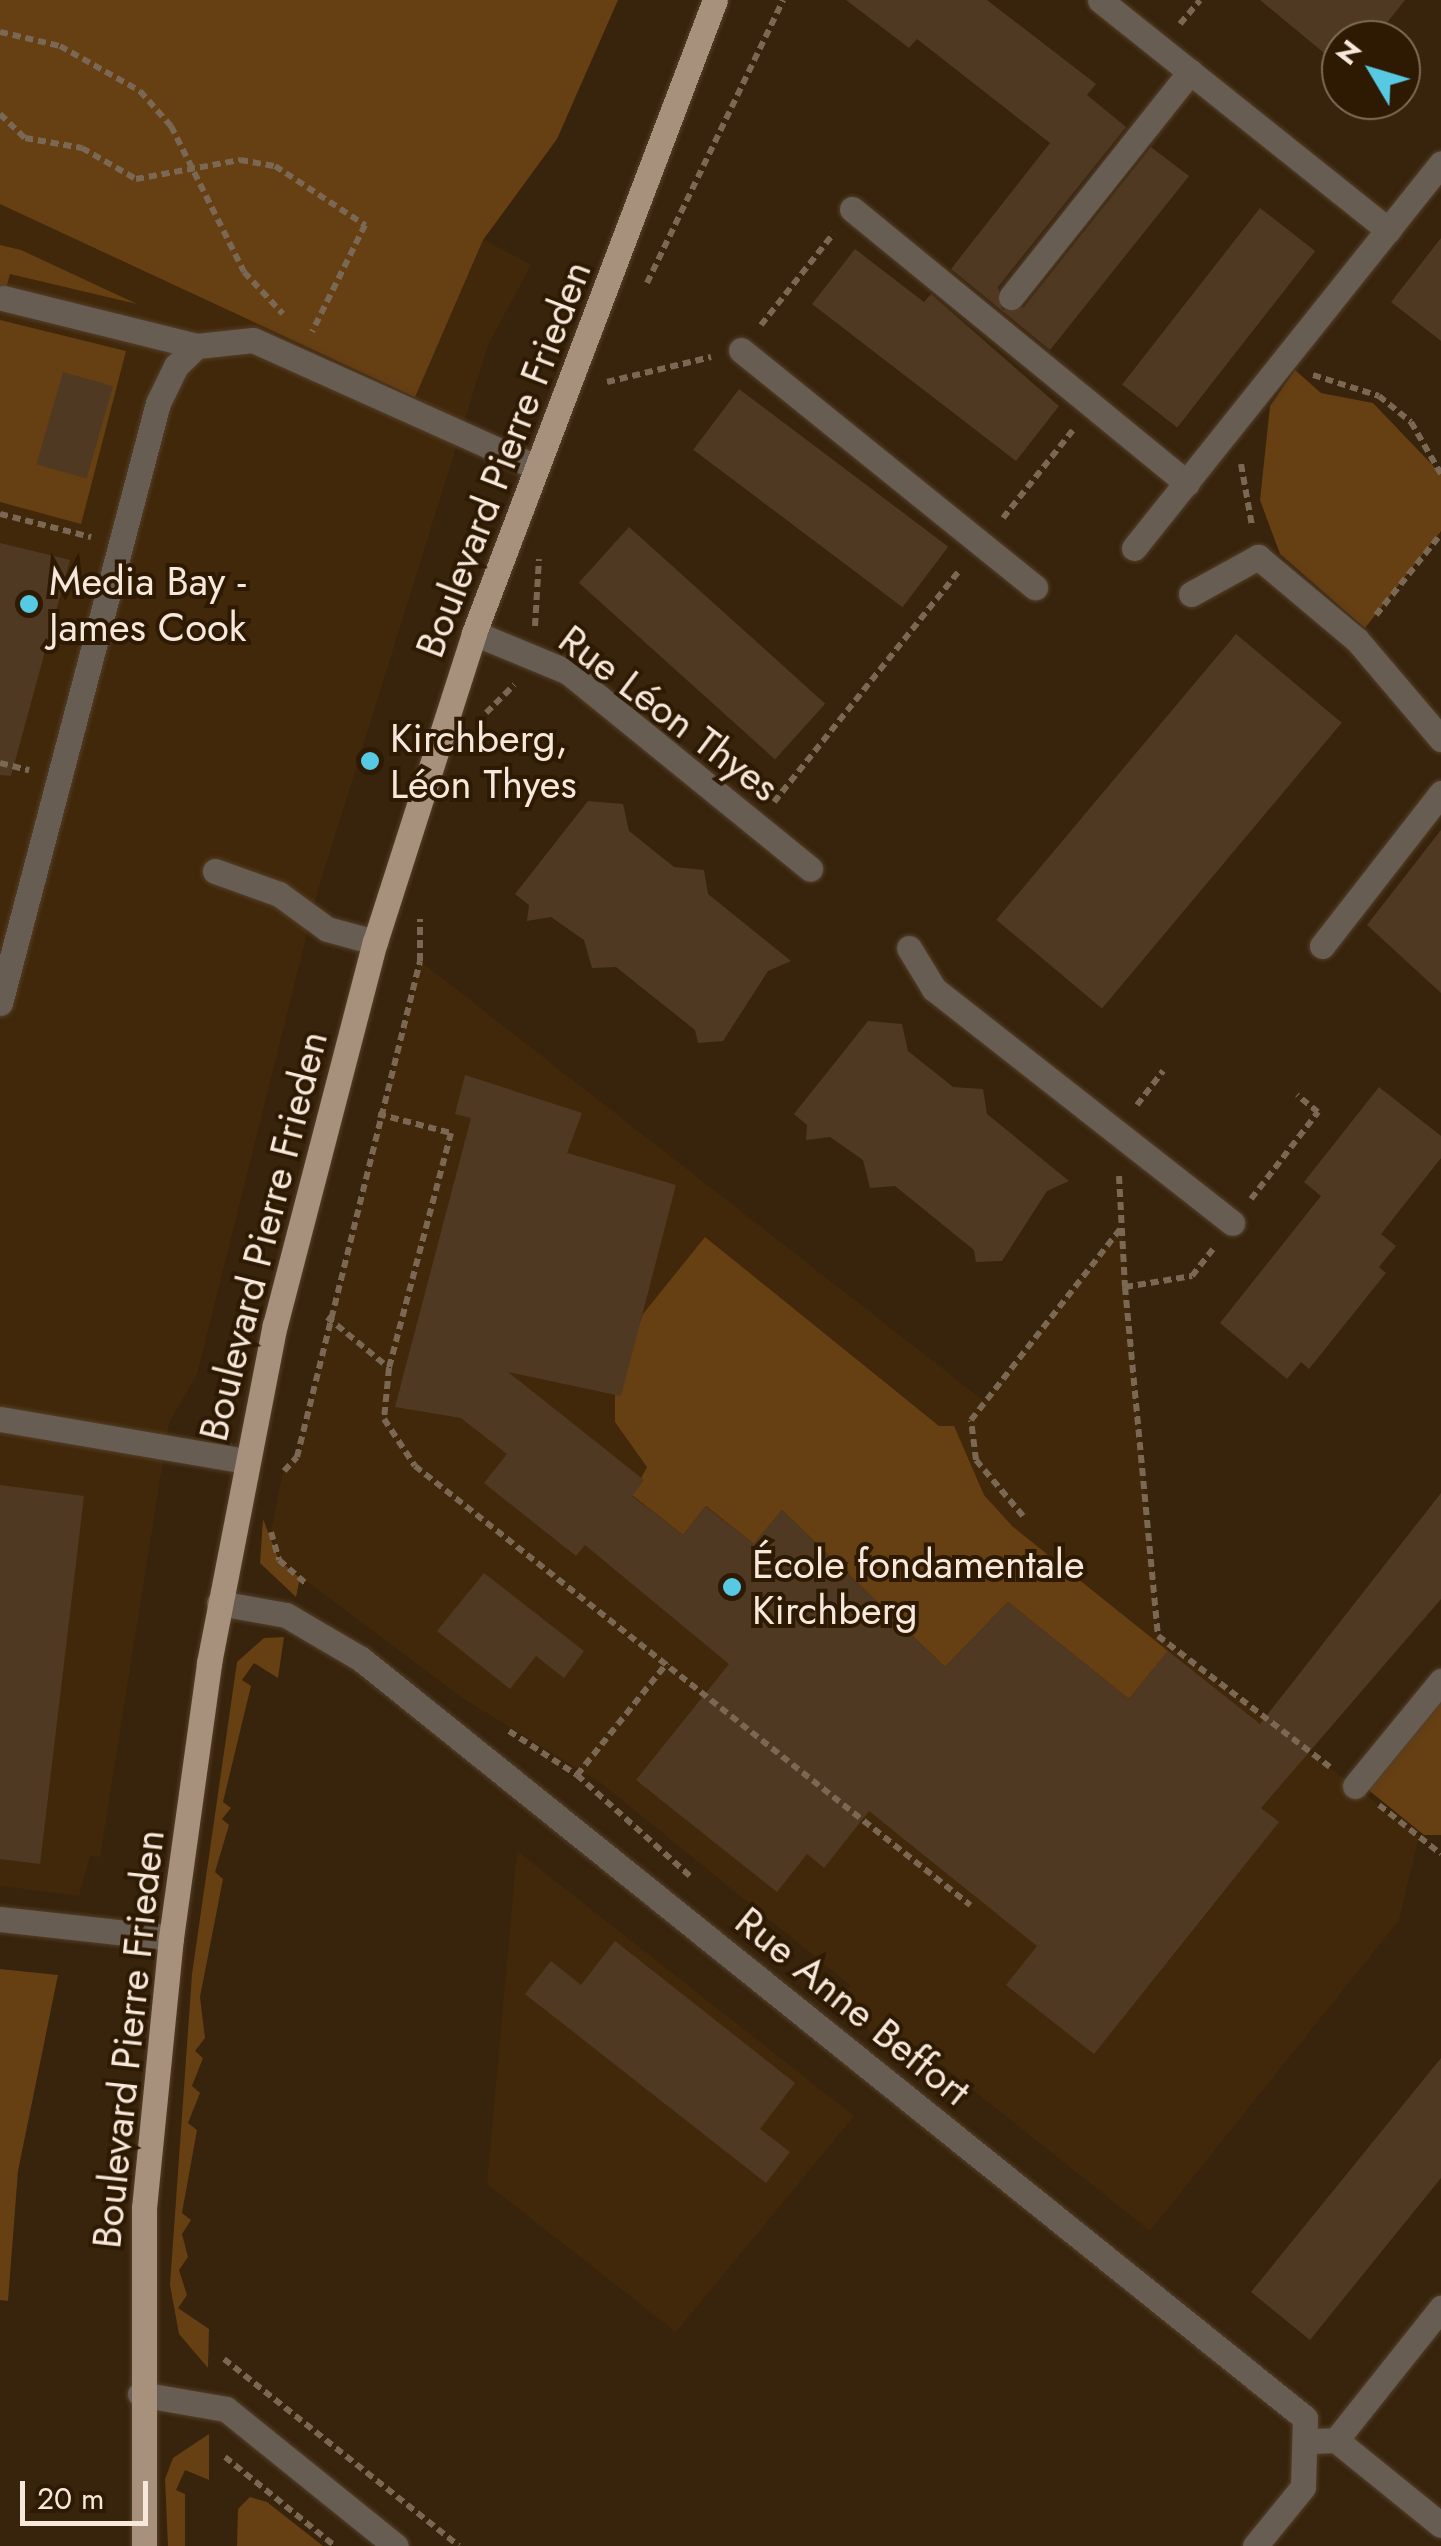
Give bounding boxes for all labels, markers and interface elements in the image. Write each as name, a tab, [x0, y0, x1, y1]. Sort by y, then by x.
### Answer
north arrow	[1321, 20, 1421, 120]
text: N	[1326, 31, 1372, 74]
street label: Boulevard Pierre Frieden	[405, 254, 601, 664]
place label: Media Bay - James Cook	[49, 557, 246, 651]
marker: Media Bay - James Cook	[18, 593, 40, 615]
street label: Rue Léon Thyes	[550, 615, 788, 811]
place label: Kirchberg, Léon Thyes	[390, 714, 577, 808]
marker: Kirchberg, Léon Thyes	[359, 750, 381, 772]
street label: Boulevard Pierre Frieden	[189, 1026, 337, 1446]
place label: École fondamentale Kirchberg	[752, 1540, 1085, 1634]
marker: École fondamentale Kirchberg	[721, 1576, 743, 1598]
street label: Boulevard Pierre Frieden	[82, 1827, 174, 2251]
street label: Rue Anne Beffort	[726, 1897, 980, 2115]
scale bar	[25, 2461, 152, 2523]
text: 20 m	[37, 2477, 104, 2520]

